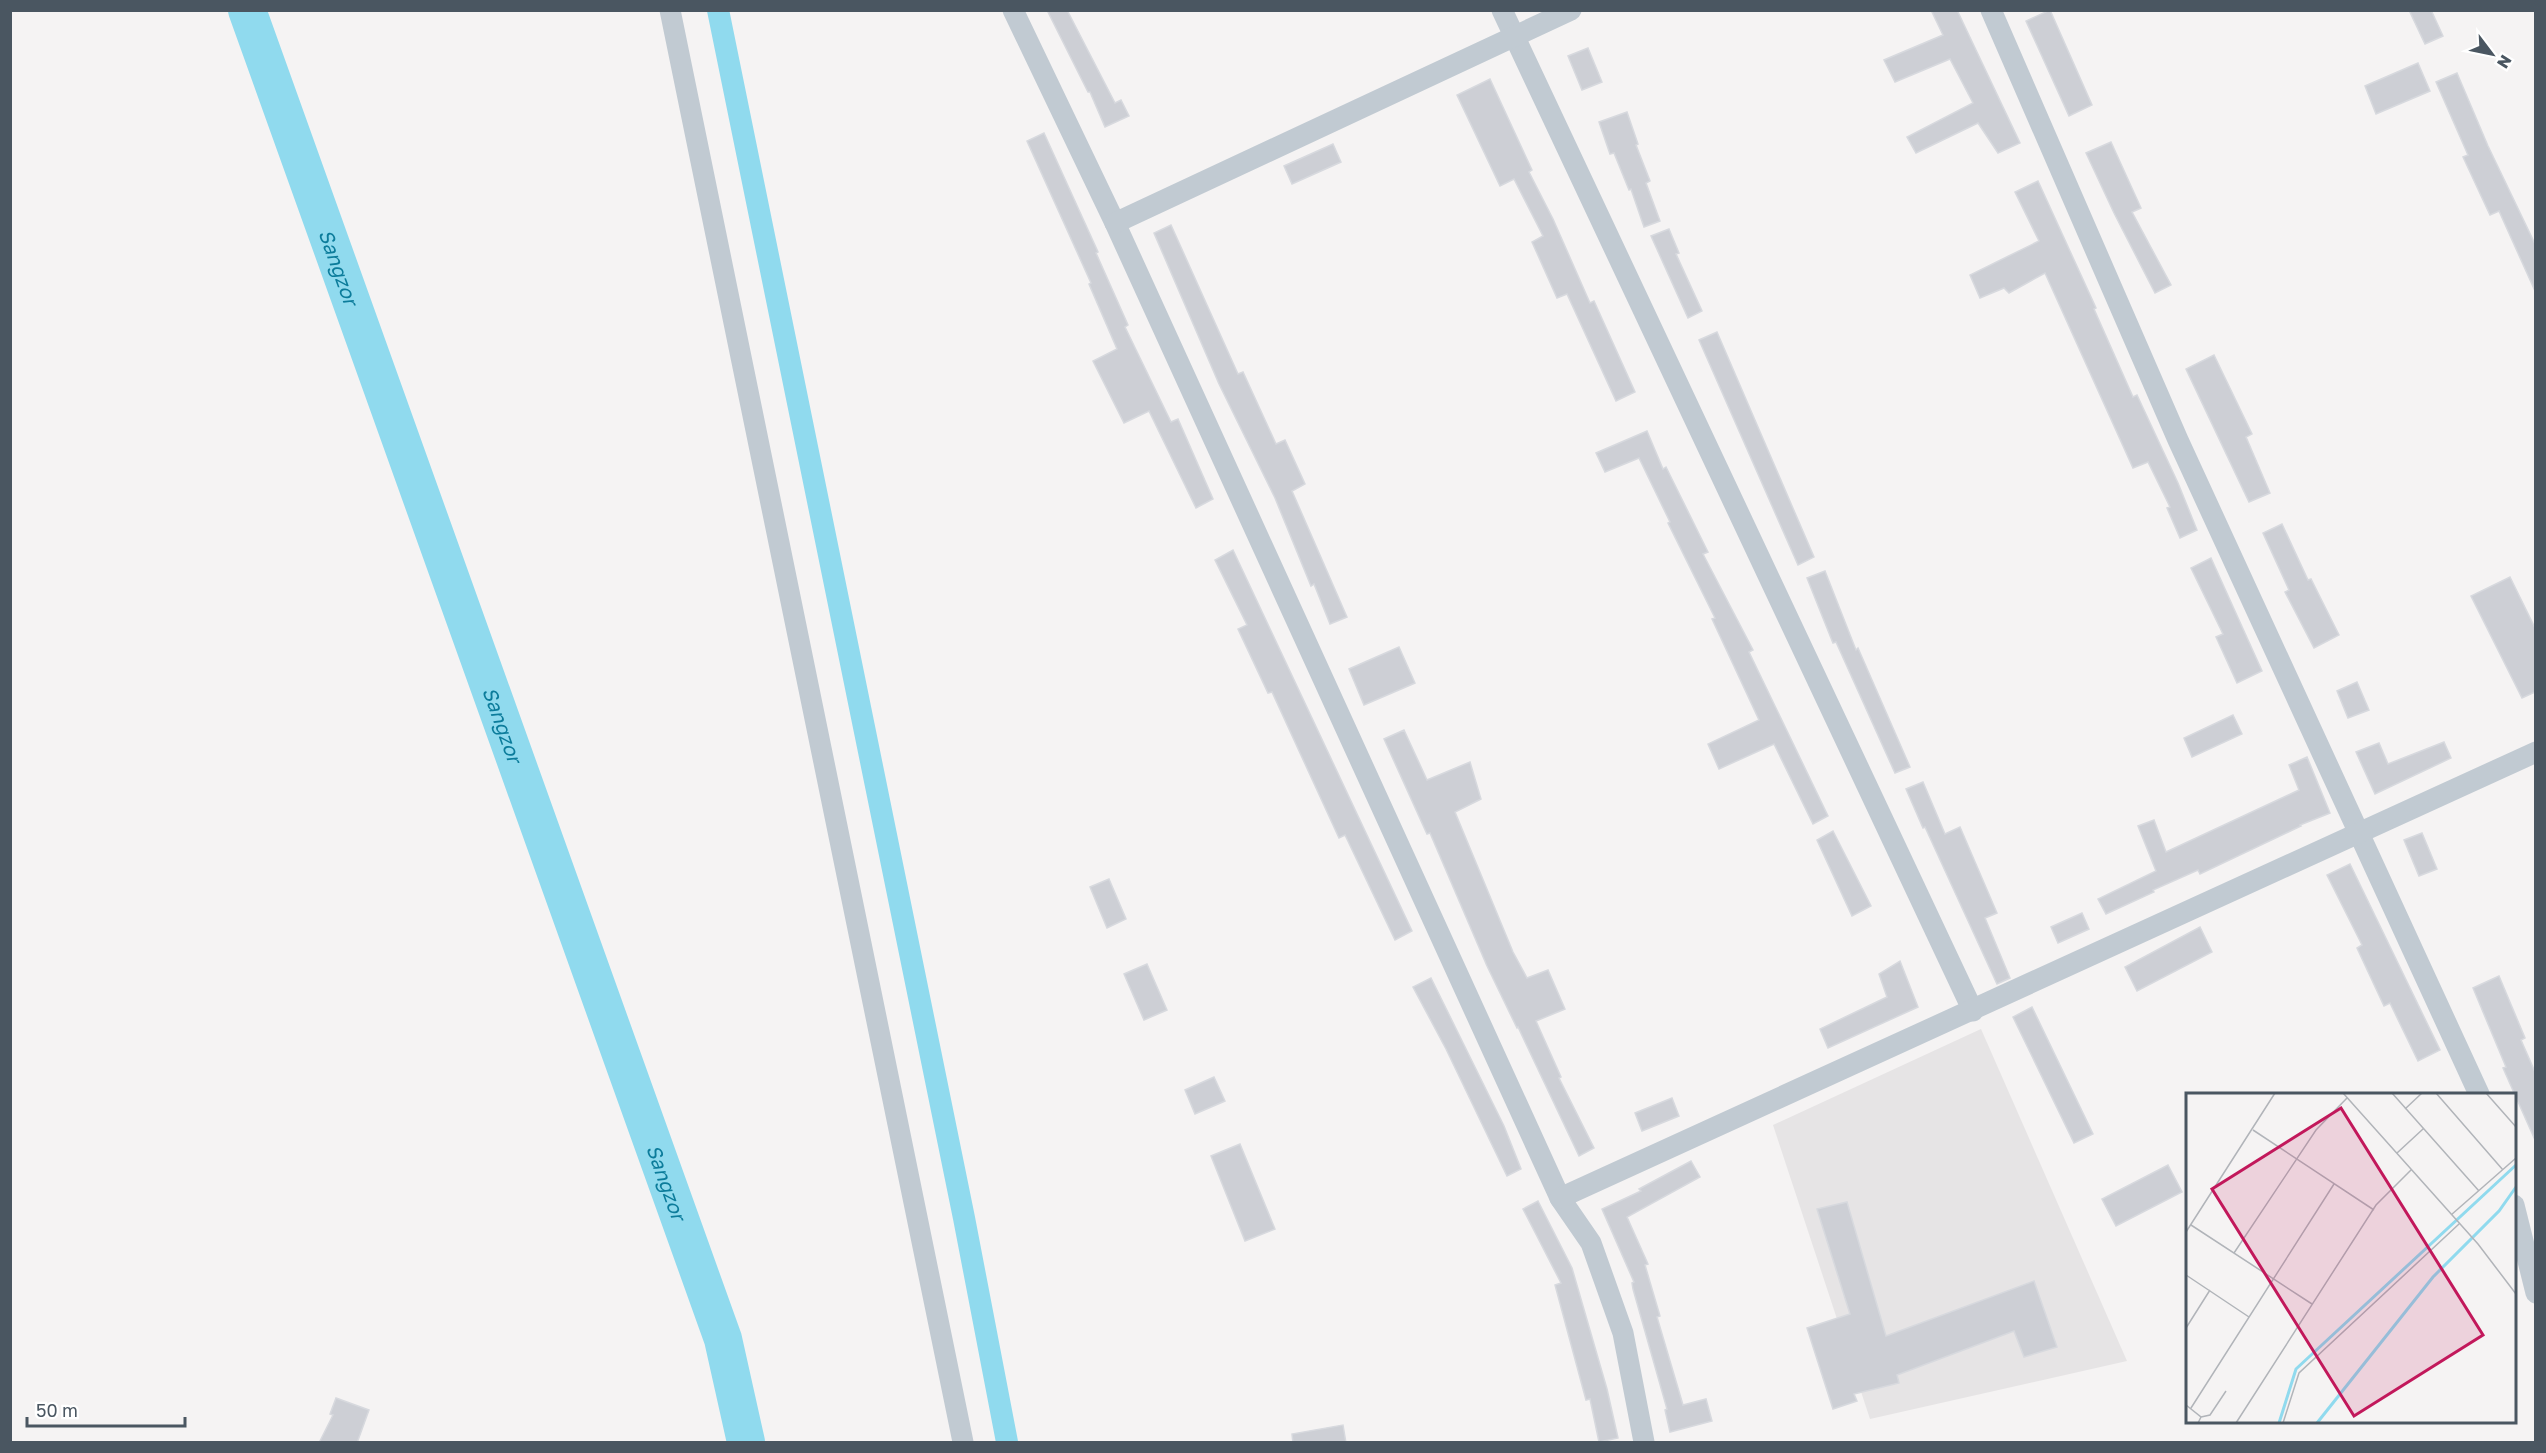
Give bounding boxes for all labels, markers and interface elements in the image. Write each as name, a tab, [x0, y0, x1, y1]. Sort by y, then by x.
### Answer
north arrow	[2462, 24, 2522, 84]
text: N	[2493, 51, 2516, 72]
water label: Sangzor	[314, 226, 365, 311]
water label: Sangzor	[478, 683, 529, 769]
inset map	[2186, 1093, 2516, 1423]
water label: Sangzor	[642, 1141, 692, 1226]
scale bar	[27, 1390, 184, 1428]
text: 50 m	[36, 1399, 78, 1421]

